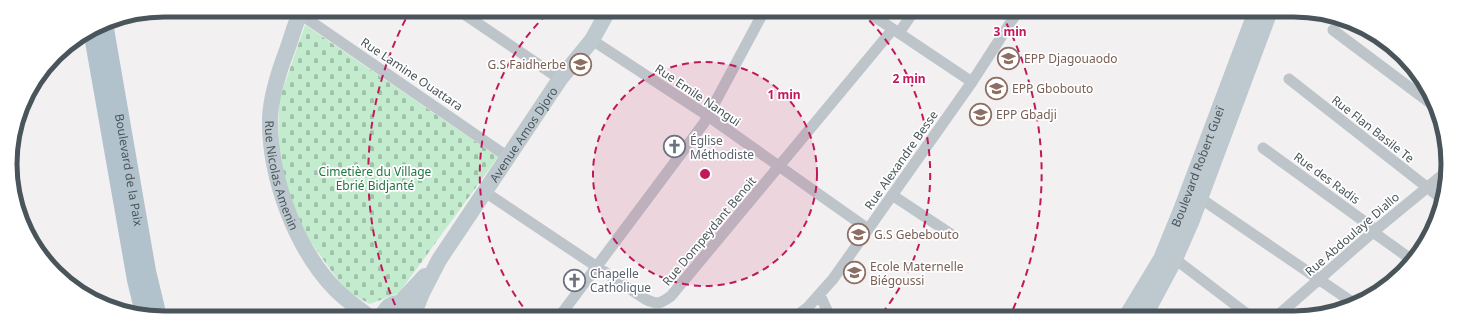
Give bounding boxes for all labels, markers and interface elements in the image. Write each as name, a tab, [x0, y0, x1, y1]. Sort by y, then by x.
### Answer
text: 3 min	[993, 23, 1027, 40]
street label: Rue Lamine Ouattara	[358, 33, 466, 115]
school or university icon: EPP Djagouaodo	[995, 45, 1021, 71]
place label: EPP Djagouaodo	[1024, 50, 1118, 67]
school or university icon: G.S Faidherbe	[568, 51, 594, 77]
place label: G.S Faidherbe	[488, 56, 566, 73]
street label: Rue Emile Nangui	[652, 60, 744, 130]
text: 2 min	[892, 70, 926, 87]
school or university icon: EPP Gbobouto	[983, 75, 1009, 101]
place label: EPP Gbobouto	[1012, 80, 1093, 97]
street label: Avenue Amos Djoro	[485, 83, 561, 185]
text: 1 min	[767, 86, 801, 103]
street label: Rue Flan Basile Te	[1328, 91, 1418, 167]
school or university icon: EPP Gbadji	[967, 101, 993, 127]
street label: Boulevard Robert Gueï	[1167, 103, 1228, 229]
place label: EPP Gbadji	[996, 106, 1057, 123]
street label: Rue Alexandre Besse	[860, 107, 942, 213]
street label: Boulevard de la Paix	[111, 112, 148, 228]
street label: Rue Nicolas Amenin	[261, 120, 303, 233]
place label: Église Méthodiste	[690, 132, 754, 163]
church icon: Église Méthodiste	[662, 134, 688, 160]
street label: Rue des Radis	[1290, 148, 1364, 208]
park label: Cimetière du Village Ebrié Bidjanté	[319, 163, 432, 194]
centre of rings	[698, 167, 712, 181]
street label: Rue Dompeydant Benoit	[658, 172, 760, 289]
street label: Rue Abdoulaye Diallo	[1301, 188, 1403, 280]
school or university icon: G.S Gebebouto	[845, 221, 871, 247]
place label: G.S Gebebouto	[874, 226, 959, 243]
place label: Ecole Maternelle Biégoussi	[870, 258, 964, 289]
school or university icon: Ecole Maternelle Biégoussi	[841, 260, 867, 286]
place label: Chapelle Catholique	[590, 265, 651, 296]
church icon: Chapelle Catholique	[562, 267, 588, 293]

